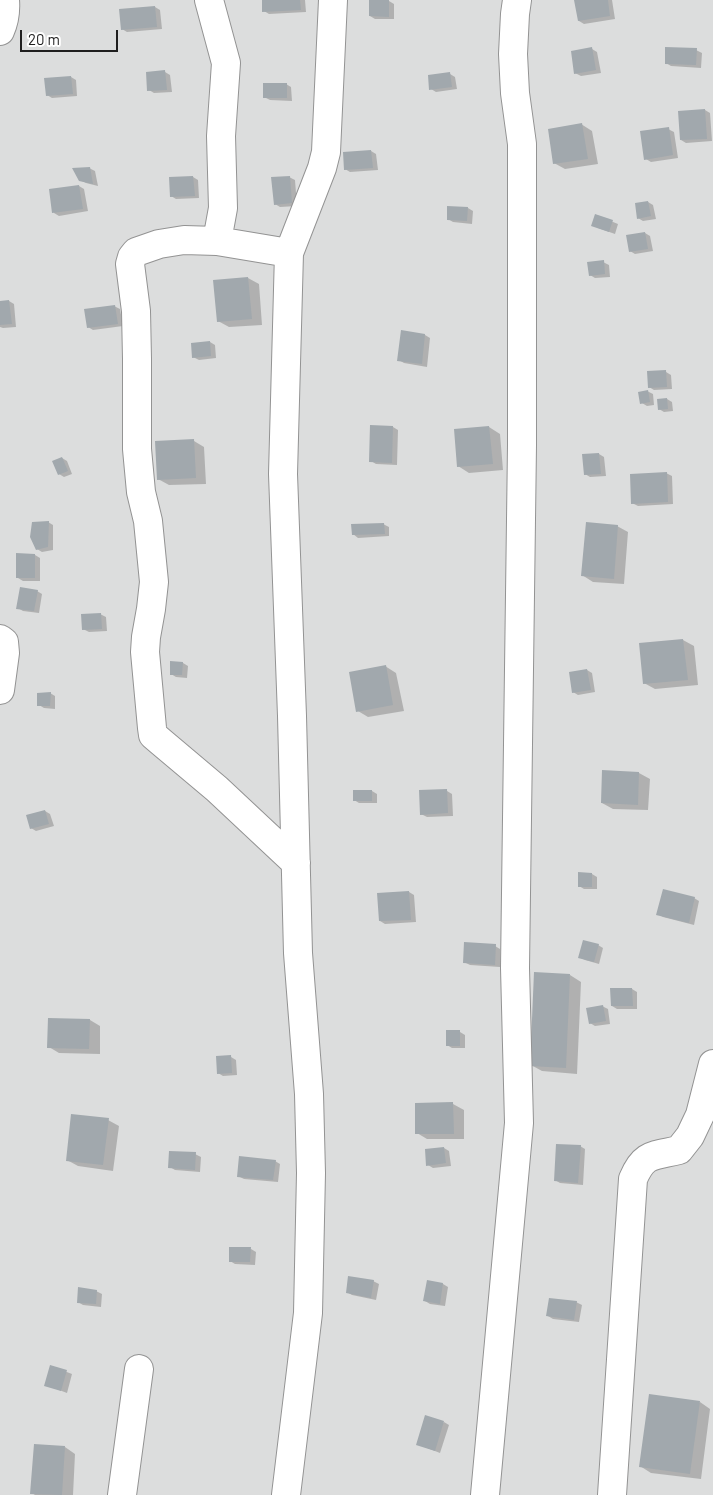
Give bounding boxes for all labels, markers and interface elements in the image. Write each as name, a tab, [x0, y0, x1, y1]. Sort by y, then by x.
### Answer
scale bar	[22, 20, 120, 52]
text: 20 m	[28, 30, 60, 48]

